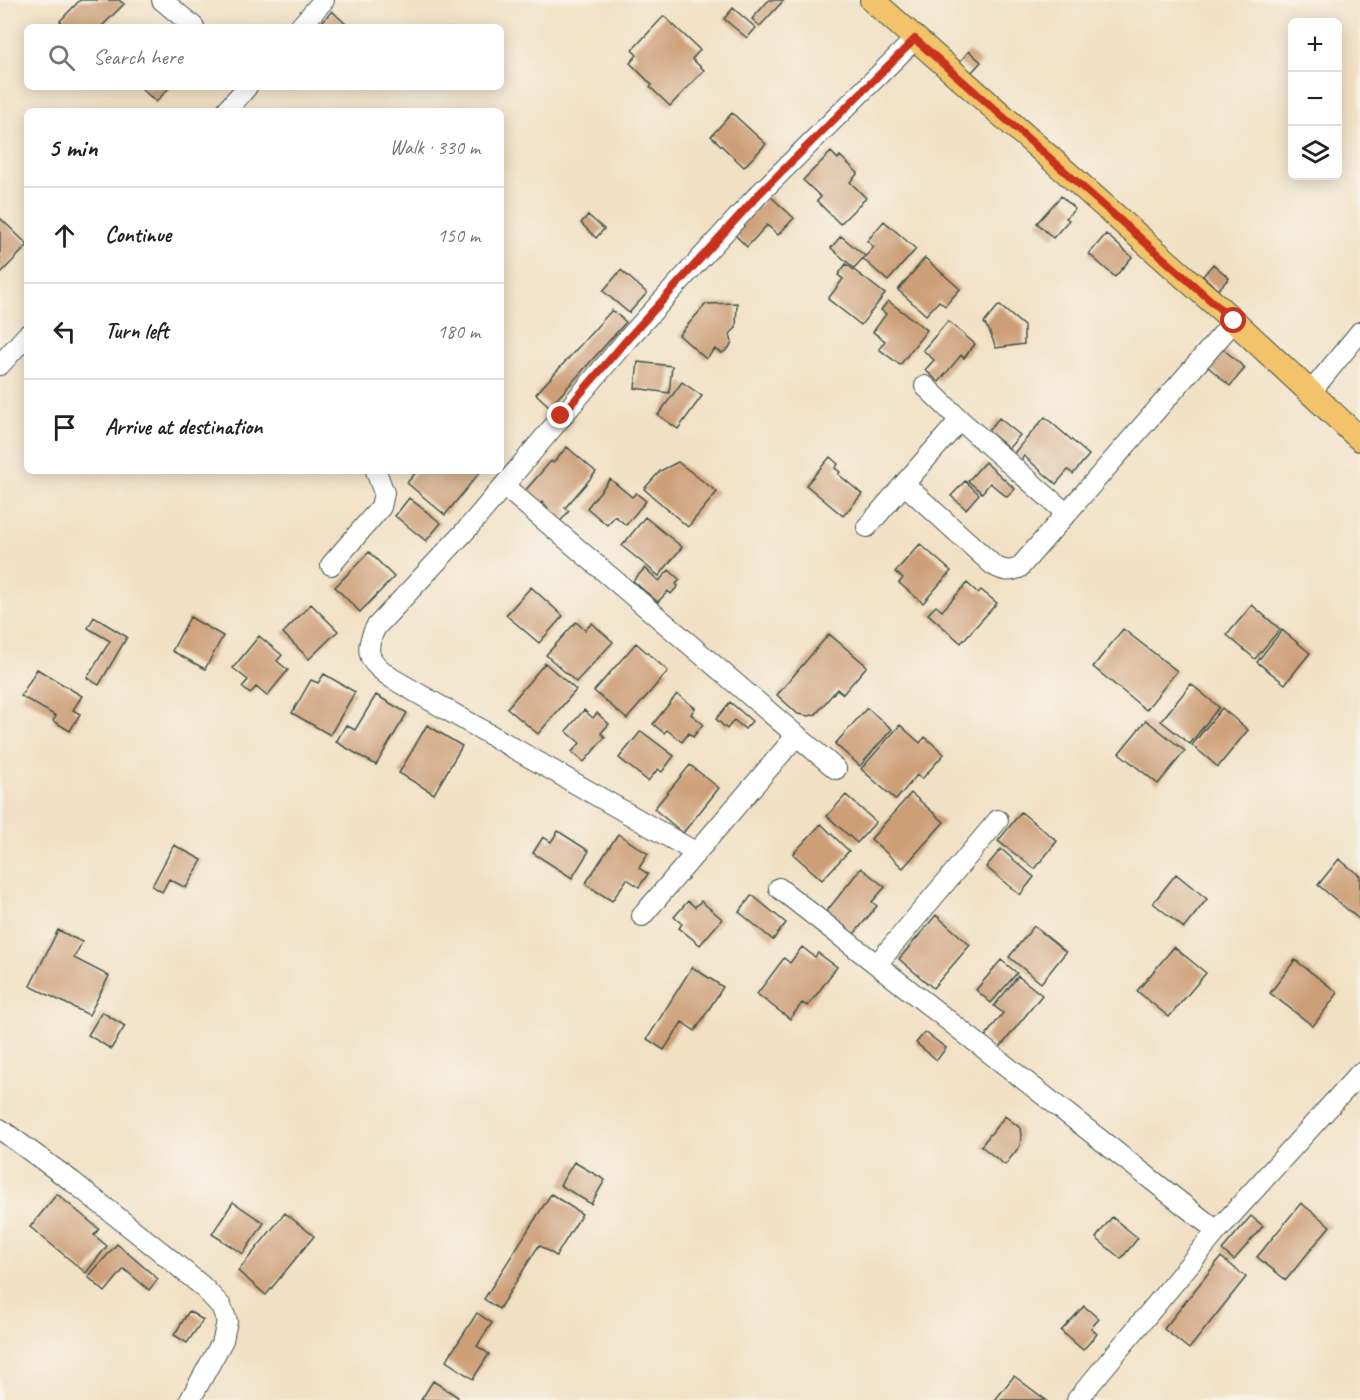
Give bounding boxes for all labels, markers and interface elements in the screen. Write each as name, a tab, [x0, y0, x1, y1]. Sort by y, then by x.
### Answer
map controls	[1288, 18, 1342, 180]
button: +	[1288, 18, 1342, 72]
search box	[24, 24, 504, 90]
icon: search	[45, 41, 78, 74]
text: Search here	[93, 43, 183, 71]
button: −	[1288, 72, 1342, 126]
button: layers	[1288, 126, 1342, 180]
text: 5 min	[48, 131, 97, 164]
text: Walk · 330 m	[390, 135, 480, 160]
icon: ahead	[48, 219, 81, 252]
text: Continue	[105, 221, 171, 249]
text: 150 m	[437, 223, 480, 248]
route start	[1220, 307, 1246, 333]
icon: left	[48, 315, 81, 348]
text: Turn left	[105, 317, 169, 345]
text: 180 m	[437, 319, 480, 344]
route end	[547, 402, 573, 428]
icon: arrive	[48, 411, 81, 444]
text: Arrive at destination	[105, 413, 262, 441]

